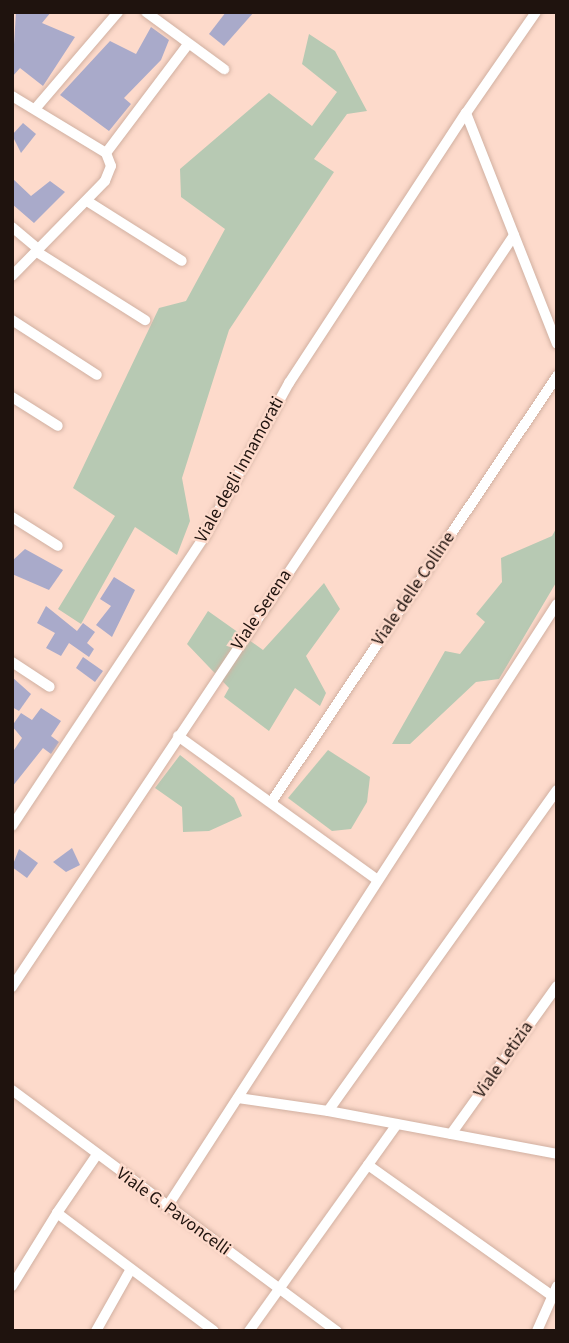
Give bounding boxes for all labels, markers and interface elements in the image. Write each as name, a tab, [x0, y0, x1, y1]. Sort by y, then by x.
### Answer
street label: Viale degli Innamorati	[191, 393, 289, 547]
street label: Viale delle Colline	[368, 528, 460, 650]
street label: Viale Serena	[227, 566, 297, 654]
street label: Viale Letizia	[470, 1017, 538, 1103]
street label: Viale G. Pavoncelli	[112, 1163, 234, 1261]

